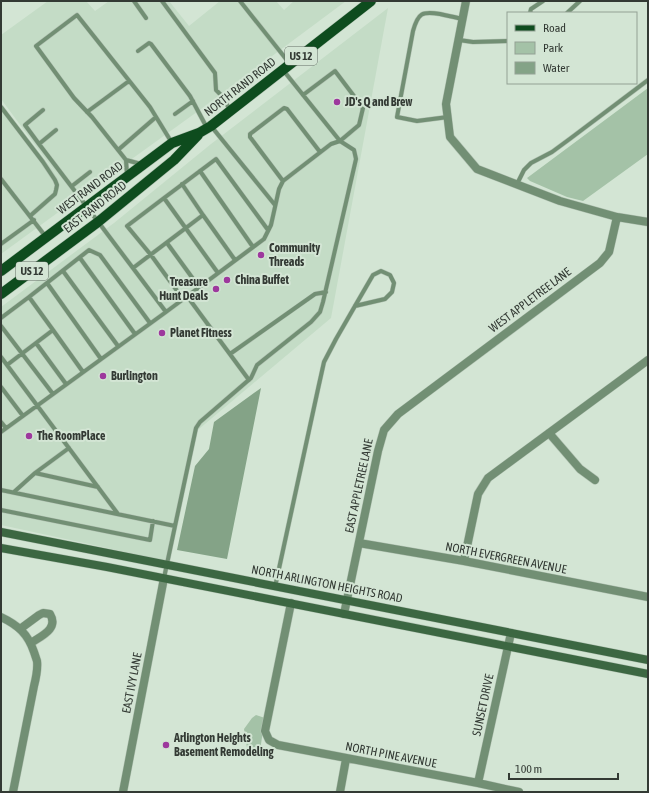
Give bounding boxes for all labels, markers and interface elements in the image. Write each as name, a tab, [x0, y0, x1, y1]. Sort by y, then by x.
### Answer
legend	[507, 12, 637, 84]
text: Road	[543, 21, 566, 35]
text: Park	[543, 41, 564, 55]
road number: US 12	[285, 47, 317, 65]
street label: NORTH RAND ROAD	[201, 55, 279, 119]
text: Water	[543, 61, 570, 75]
place label: JD's Q and Brew	[344, 95, 413, 109]
marker: JD's Q and Brew	[332, 97, 342, 107]
street label: WEST RAND ROAD	[54, 159, 126, 217]
street label: EAST RAND ROAD	[61, 178, 129, 236]
place label: Community Threads	[269, 241, 320, 269]
marker: Community Threads	[256, 250, 266, 260]
road number: US 12	[16, 262, 48, 280]
street label: WEST APPLETREE LANE	[486, 265, 574, 335]
place label: China Buffet	[235, 273, 289, 287]
place label: Treasure Hunt Deals	[159, 275, 209, 303]
marker: China Buffet	[222, 275, 232, 285]
marker: Treasure Hunt Deals	[211, 284, 221, 294]
place label: Planet Fitness	[170, 326, 233, 340]
marker: Planet Fitness	[157, 328, 167, 338]
place label: Burlington	[111, 369, 158, 383]
marker: Burlington	[98, 371, 108, 381]
place label: The RoomPlace	[37, 429, 106, 443]
marker: The RoomPlace	[24, 431, 34, 441]
street label: EAST APPLETREE LANE	[342, 437, 376, 535]
street label: NORTH EVERGREEN AVENUE	[444, 539, 568, 577]
street label: NORTH ARLINGTON HEIGHTS ROAD	[250, 562, 404, 606]
street label: EAST IVY LANE	[119, 651, 145, 715]
street label: SUNSET DRIVE	[470, 673, 496, 737]
place label: Arlington Heights Basement Remodeling	[173, 731, 275, 759]
street label: NORTH PINE AVENUE	[344, 739, 438, 771]
marker: Arlington Heights Basement Remodeling	[161, 740, 171, 750]
scale bar	[509, 755, 618, 781]
text: 100 m	[515, 762, 542, 776]

